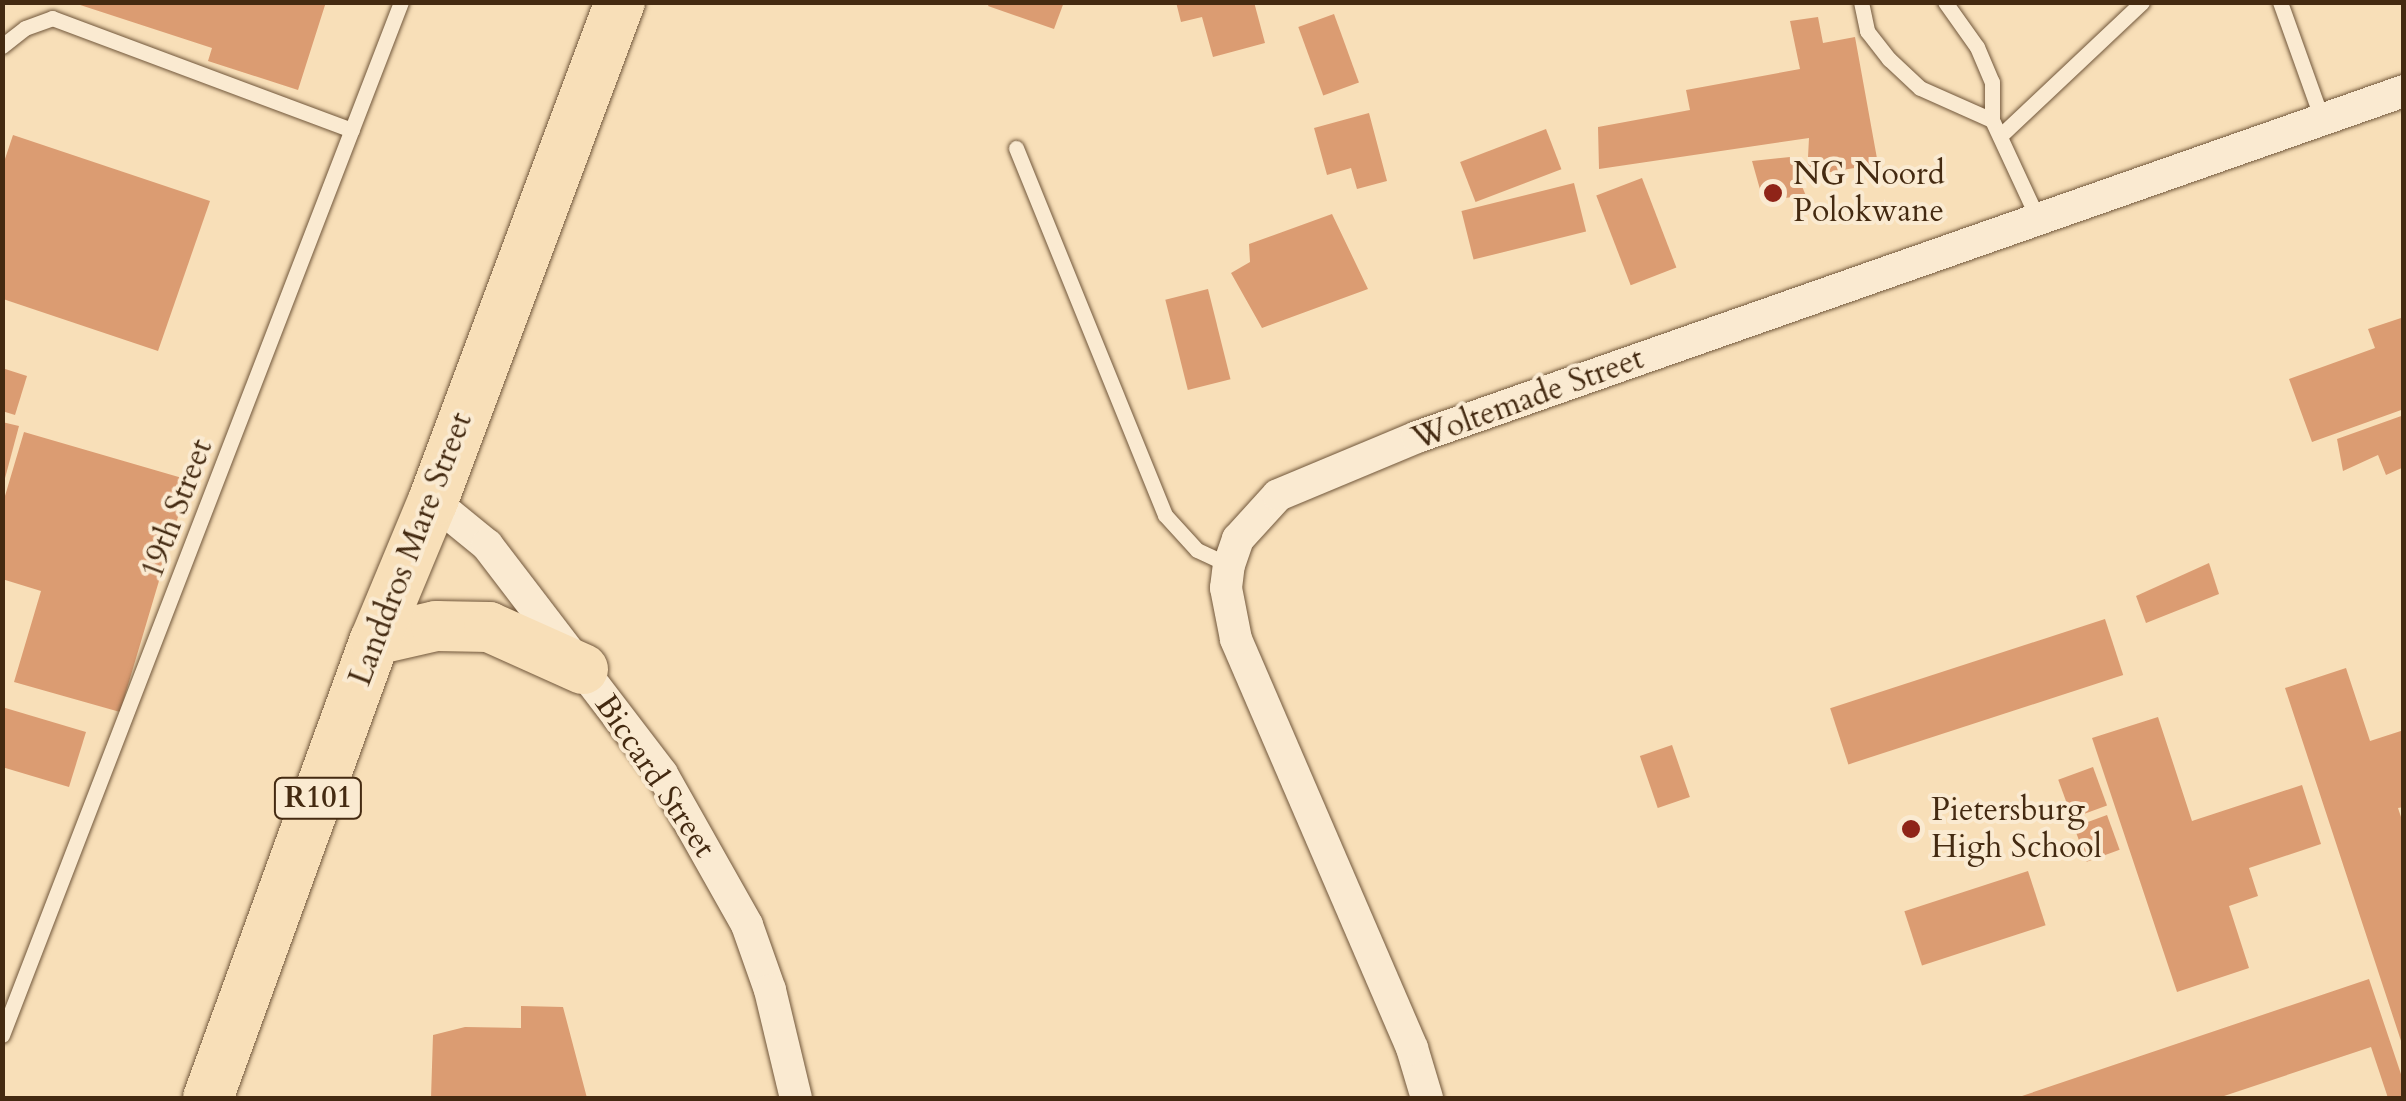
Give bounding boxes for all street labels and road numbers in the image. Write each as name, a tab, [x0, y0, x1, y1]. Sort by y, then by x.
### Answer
street label: Woltemade Street	[1407, 339, 1649, 459]
street label: Landdros Mare Street	[341, 407, 481, 691]
street label: 19th Street	[133, 434, 221, 584]
street label: Biccard Street	[587, 687, 723, 865]
road number: R101	[273, 773, 363, 823]

